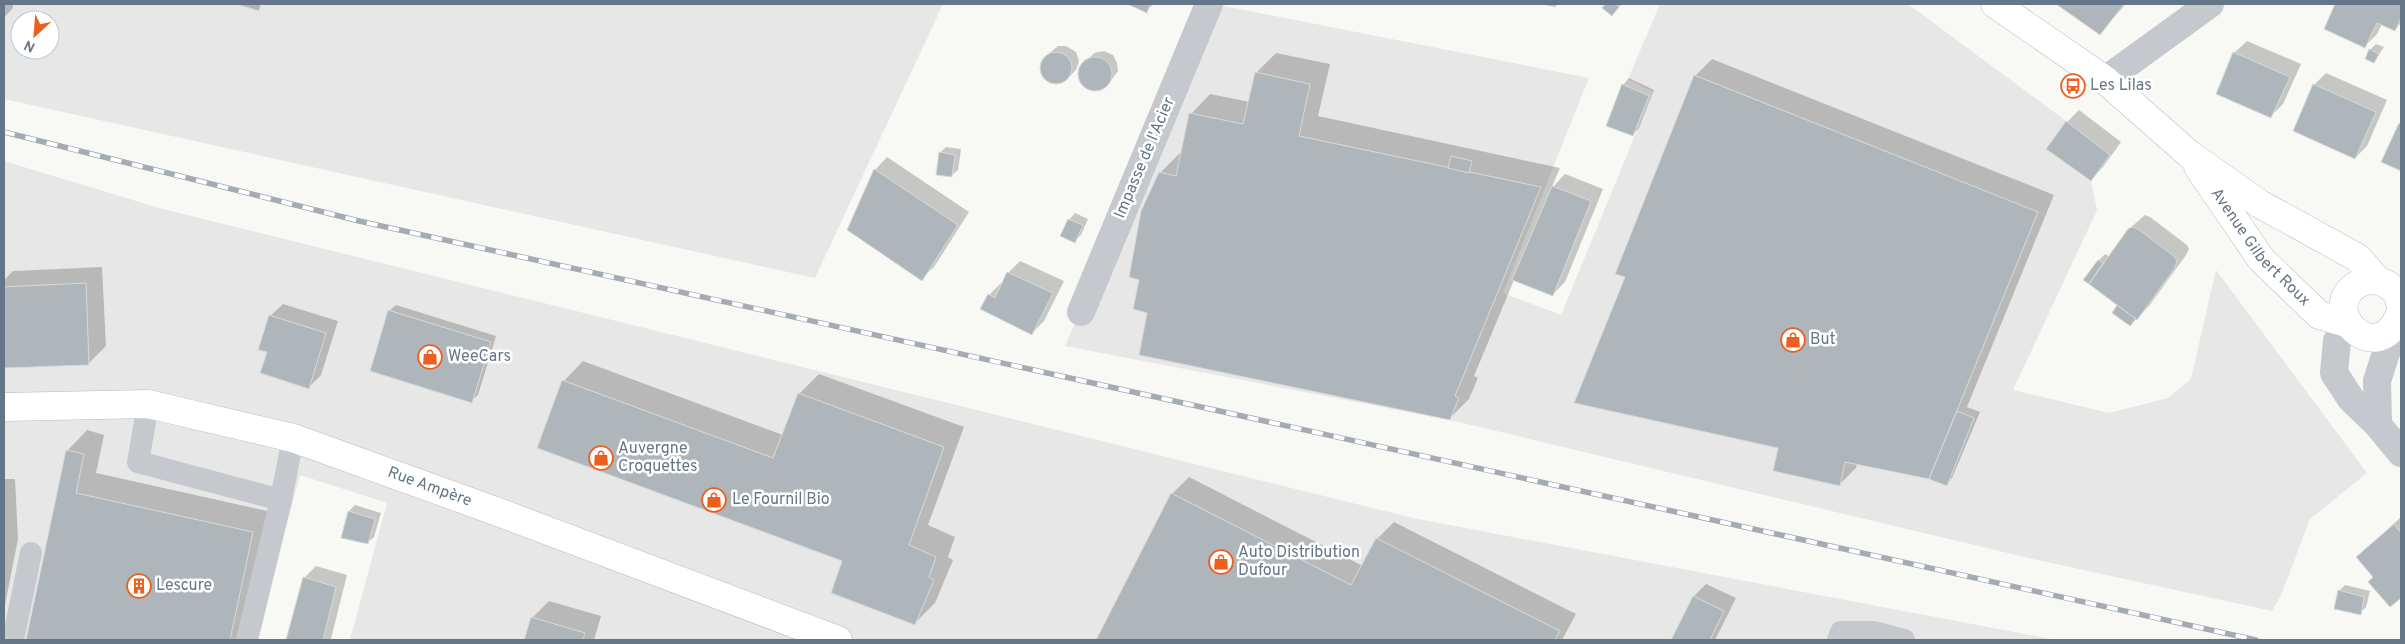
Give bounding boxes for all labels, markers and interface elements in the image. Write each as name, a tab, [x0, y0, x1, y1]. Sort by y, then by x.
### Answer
north arrow	[10, 10, 60, 60]
text: N	[22, 35, 38, 55]
bus stop icon: Les Lilas	[2060, 73, 2086, 99]
place label: Les Lilas	[2090, 76, 2152, 96]
street label: Impasse de l'Acier	[1110, 94, 1180, 222]
street label: Avenue Gilbert Roux	[2206, 185, 2314, 311]
shop icon: But	[1780, 327, 1806, 353]
place label: But	[1810, 330, 1836, 350]
shop icon: WeeCars	[417, 344, 443, 370]
place label: WeeCars	[448, 347, 511, 367]
place label: Auvergne Croquettes	[618, 439, 697, 477]
shop icon: Auvergne Croquettes	[588, 445, 614, 471]
street label: Rue Ampère	[385, 463, 474, 512]
shop icon: Le Fournil Bio	[701, 487, 727, 513]
place label: Le Fournil Bio	[732, 490, 830, 510]
place label: Auto Distribution Dufour	[1238, 543, 1360, 581]
shop icon: Auto Distribution Dufour	[1208, 549, 1234, 575]
building icon: Lescure	[126, 573, 152, 599]
place label: Lescure	[156, 576, 212, 596]

